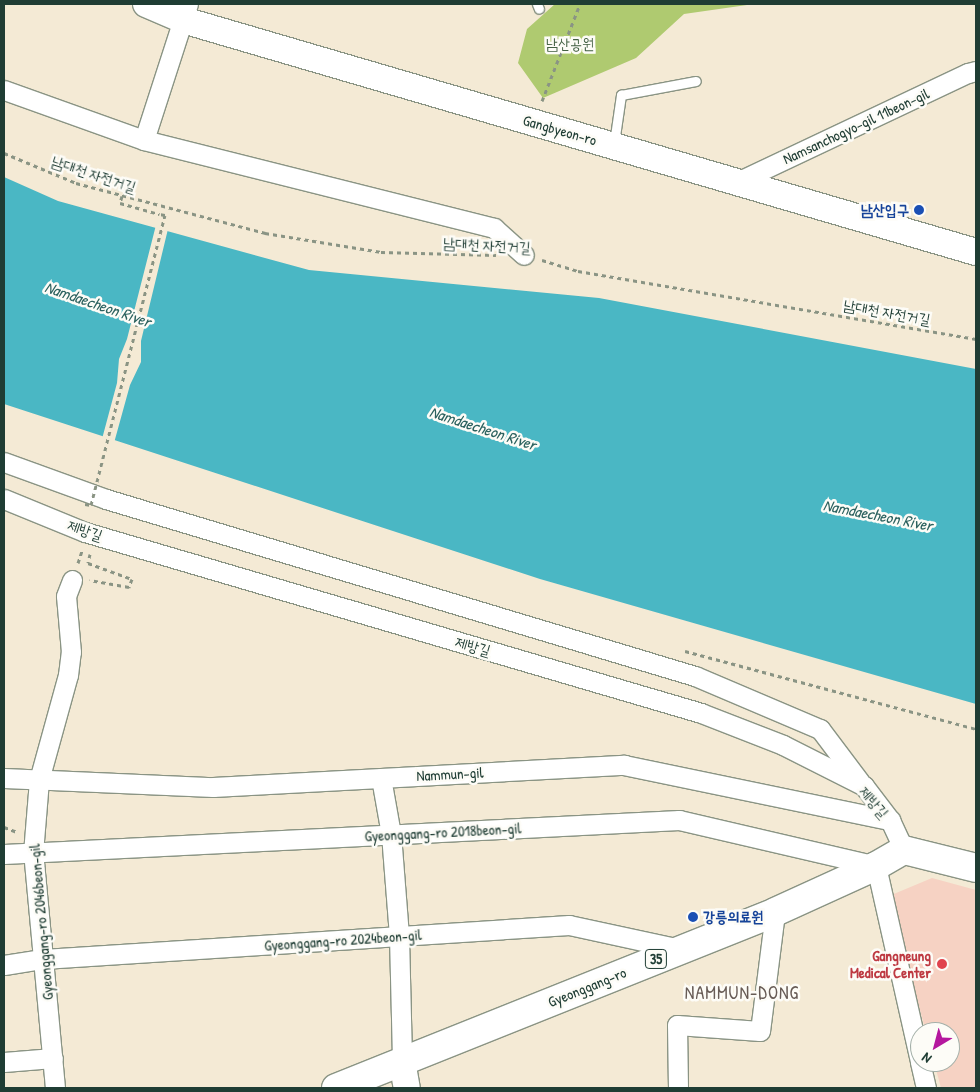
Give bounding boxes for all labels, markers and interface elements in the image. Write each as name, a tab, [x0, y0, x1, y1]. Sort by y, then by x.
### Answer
park label: 남산공원	[546, 35, 594, 53]
street label: Namsanchogyo-gil 11beon-gil	[780, 84, 932, 168]
street label: Gangbyeon-ro	[521, 111, 599, 149]
street label: 남대천 자전거길	[49, 152, 139, 196]
place label: 남산입구	[861, 201, 909, 219]
marker: 남산입구	[913, 204, 925, 216]
street label: 남대천 자전거길	[443, 234, 531, 256]
water label: Namdaecheon River	[42, 277, 154, 331]
street label: 남대천 자전거길	[842, 296, 932, 328]
water label: Namdaecheon River	[427, 402, 539, 454]
water label: Namdaecheon River	[822, 495, 934, 535]
street label: 제방길	[65, 516, 105, 544]
street label: 제방길	[453, 632, 493, 660]
street label: Nammun-gil	[416, 763, 484, 785]
street label: 제방길	[855, 782, 893, 822]
street label: Gyeonggang-ro 2018beon-gil	[364, 819, 522, 845]
street label: Gyeonggang-ro 2046beon-gil	[25, 843, 57, 1001]
place label: 강릉의료원	[703, 908, 763, 926]
marker: 강릉의료원	[687, 911, 699, 923]
street label: Gyeonggang-ro 2024beon-gil	[264, 926, 422, 954]
place label: Gangneung Medical Center	[850, 946, 931, 981]
road number: 35	[645, 948, 667, 971]
marker: Gangneung Medical Center	[935, 957, 949, 971]
street label: Gyeonggang-ro	[545, 963, 629, 1011]
district label: NAMMUN-DONG	[683, 982, 801, 1004]
north arrow	[910, 1022, 960, 1072]
text: N	[918, 1049, 935, 1068]

